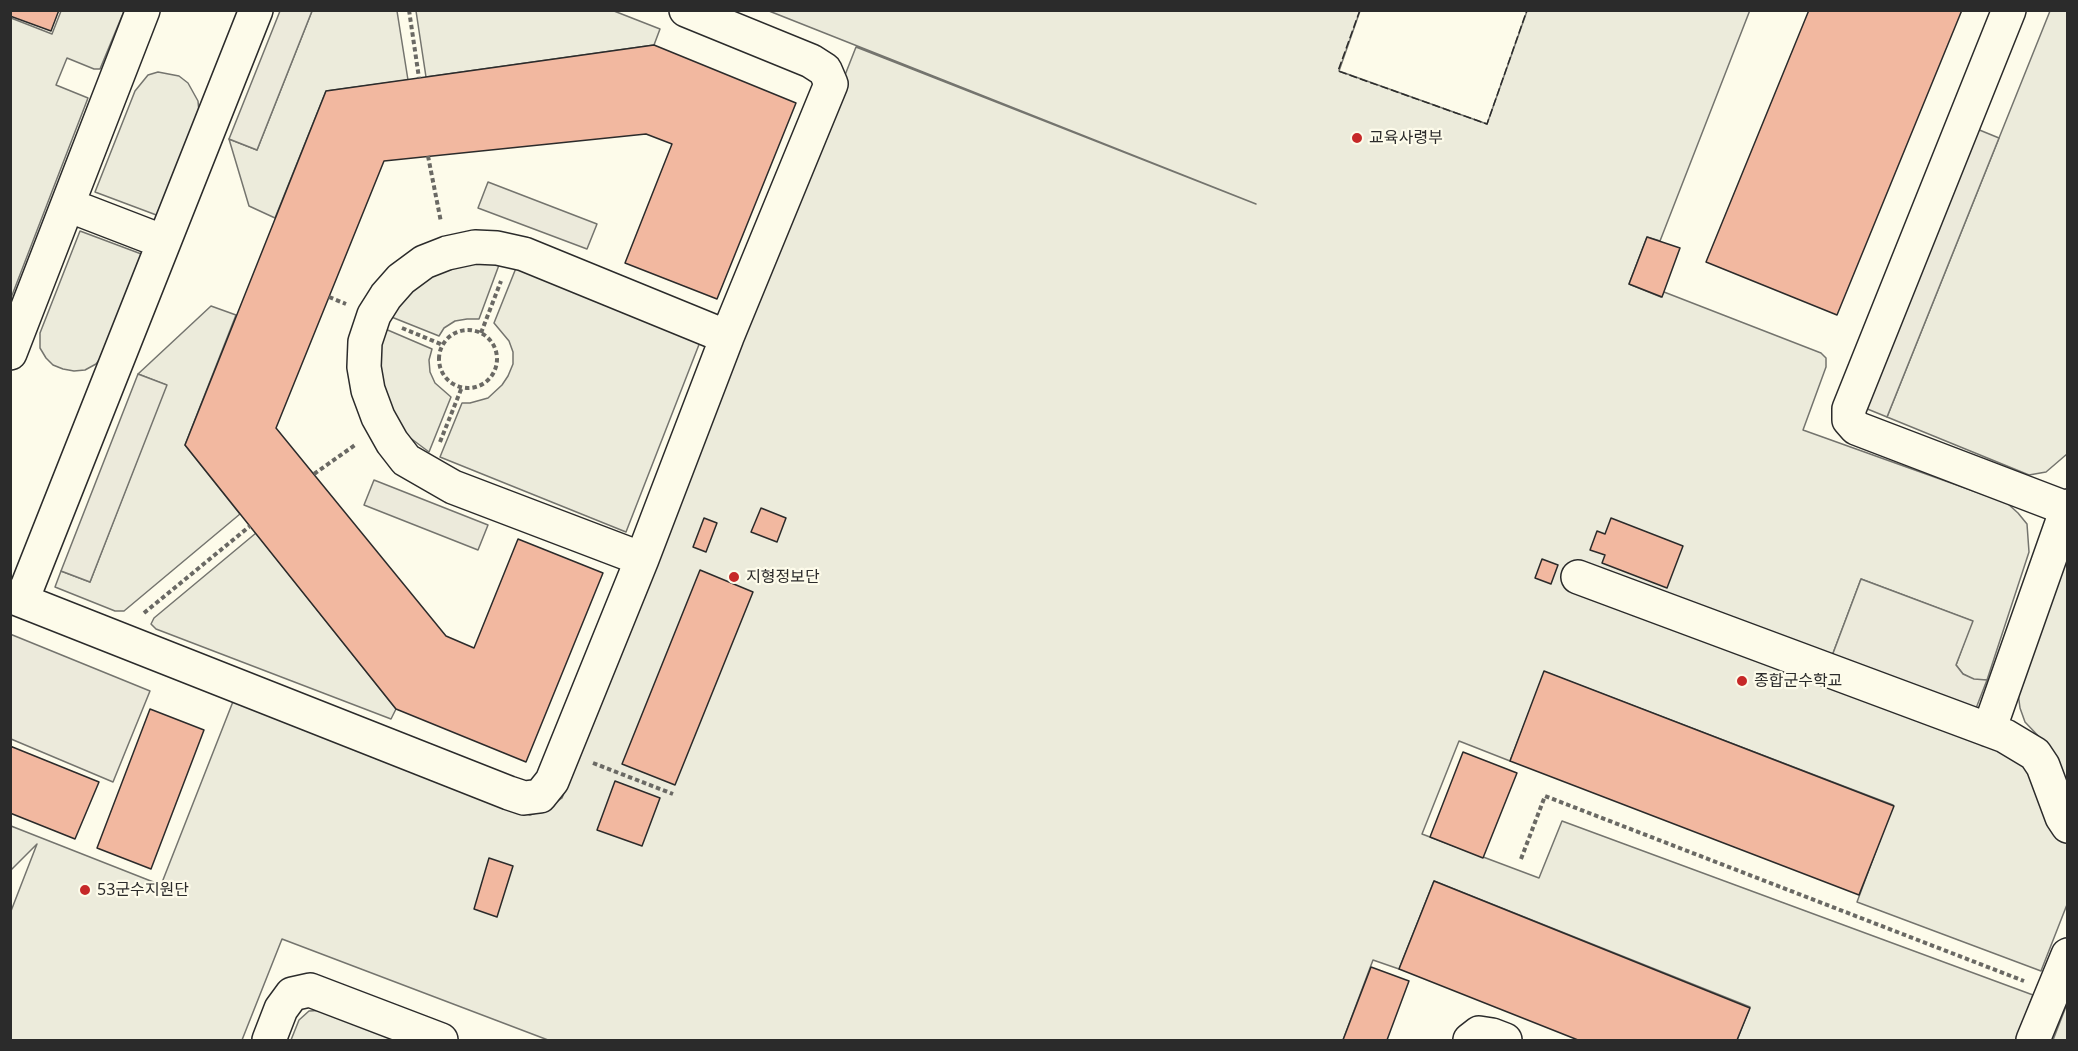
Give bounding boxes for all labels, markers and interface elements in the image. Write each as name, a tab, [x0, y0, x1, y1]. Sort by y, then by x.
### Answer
place label: 교육사령부	[1369, 128, 1443, 148]
marker: 교육사령부	[1350, 131, 1364, 145]
place label: 지형정보단	[746, 567, 820, 587]
marker: 지형정보단	[727, 570, 741, 584]
place label: 종합군수학교	[1754, 671, 1842, 691]
marker: 종합군수학교	[1735, 674, 1749, 688]
place label: 53군수지원단	[97, 880, 189, 900]
marker: 53군수지원단	[78, 883, 92, 897]

